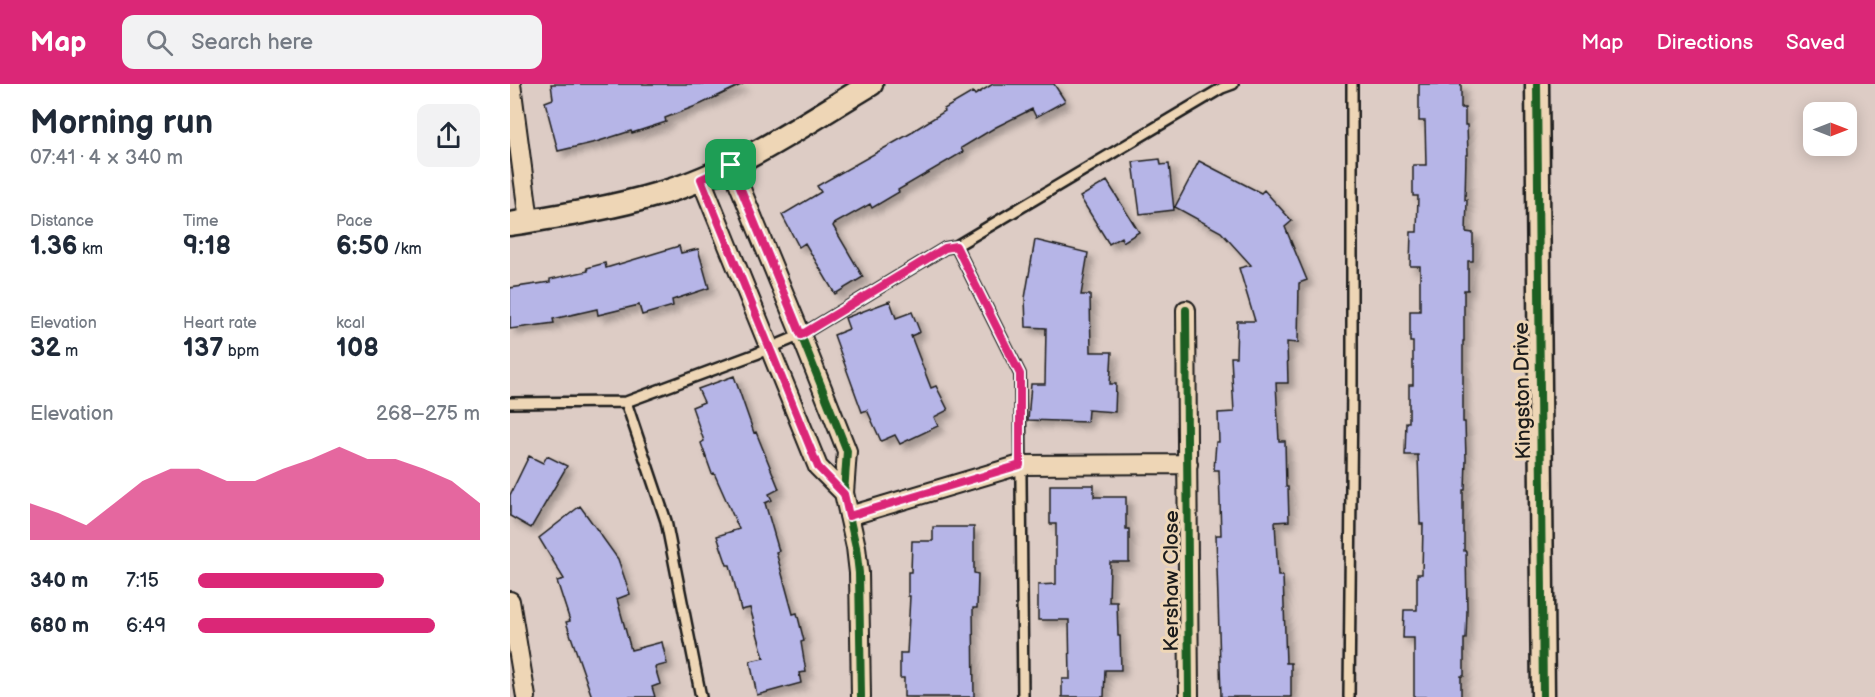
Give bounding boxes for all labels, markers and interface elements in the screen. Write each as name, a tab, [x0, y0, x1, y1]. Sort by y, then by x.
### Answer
search box	[122, 15, 542, 69]
text: Map	[30, 26, 86, 59]
icon: search	[143, 26, 176, 59]
text: Search here	[191, 29, 313, 56]
text: Map	[1581, 30, 1624, 55]
text: Directions	[1657, 30, 1753, 55]
text: Saved	[1786, 30, 1845, 55]
north arrow	[1803, 102, 1857, 156]
map controls	[1803, 102, 1857, 156]
text: Morning run	[30, 103, 213, 143]
button: share	[417, 104, 480, 167]
pin	[705, 139, 756, 190]
text: 07:41 · 4 × 340 m	[30, 146, 183, 170]
icon: arrive	[714, 148, 747, 181]
text: Distance	[30, 212, 94, 231]
text: Time	[183, 212, 218, 231]
text: Pace	[336, 212, 372, 231]
text: 1.36	[30, 231, 78, 262]
text: 9:18	[183, 231, 231, 262]
text: 6:50	[336, 231, 389, 262]
text: km	[78, 240, 103, 259]
text: /km	[389, 240, 422, 259]
text: Elevation	[30, 314, 97, 333]
text: Heart rate	[183, 314, 257, 333]
text: kcal	[336, 314, 365, 333]
street label: Kingston Drive	[1509, 322, 1536, 460]
text: 32	[30, 333, 61, 364]
text: 137	[183, 333, 223, 364]
text: 108	[336, 333, 379, 364]
text: m	[61, 342, 78, 361]
text: bpm	[223, 342, 259, 361]
text: Elevation	[30, 402, 113, 426]
text: 268–275 m	[376, 402, 480, 426]
street label: Kershaw Close	[1159, 510, 1184, 652]
text: 340 m	[30, 569, 88, 593]
text: 7:15	[126, 569, 159, 593]
text: 680 m	[30, 614, 89, 638]
text: 6:49	[126, 614, 166, 638]

